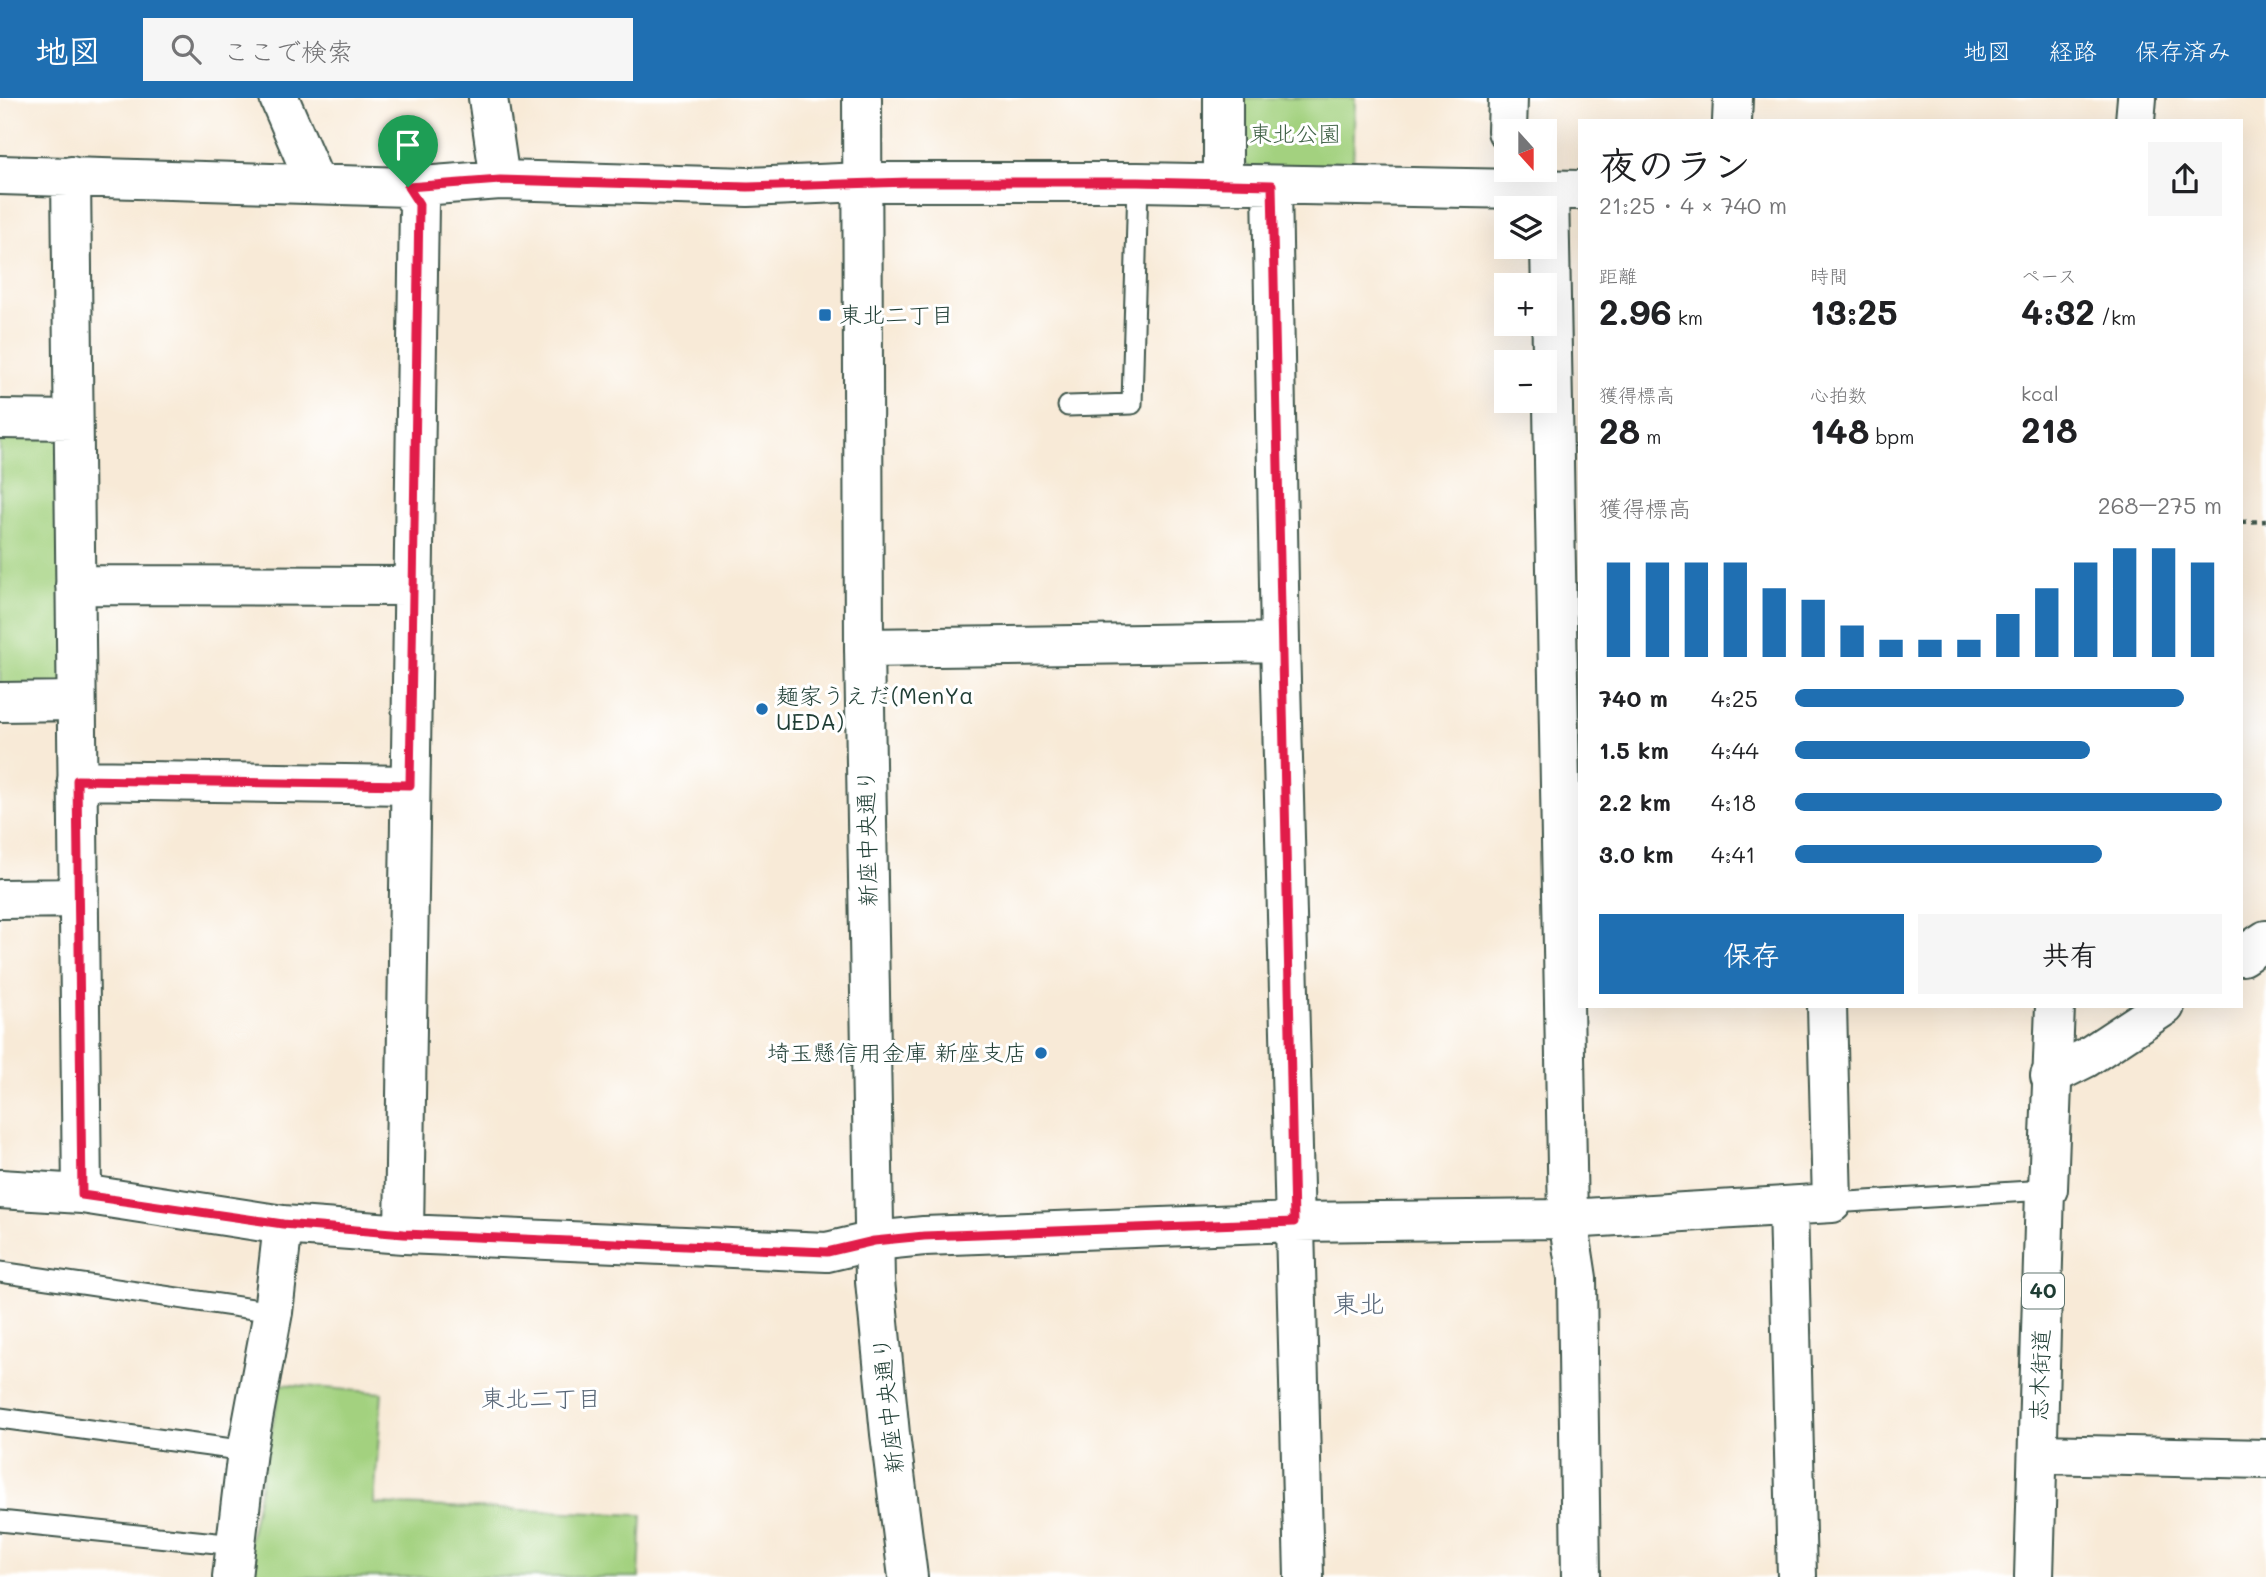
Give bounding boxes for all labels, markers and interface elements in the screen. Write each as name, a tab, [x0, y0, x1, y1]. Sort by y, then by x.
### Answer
search box	[143, 18, 633, 81]
text: 地図	[35, 28, 101, 71]
icon: search	[167, 30, 205, 68]
text: ここで検索	[223, 34, 353, 68]
text: 地図	[1963, 35, 2011, 66]
text: 経路	[2049, 35, 2097, 66]
text: 保存済み	[2135, 35, 2231, 66]
pin	[378, 115, 438, 187]
park label: 東北公園	[1249, 118, 1341, 148]
north arrow	[1494, 119, 1558, 182]
map controls	[1494, 119, 1557, 413]
icon: arrive	[389, 126, 427, 164]
text: 夜のラン	[1599, 139, 1751, 189]
button: share	[2148, 142, 2222, 216]
text: 21:25 · 4 × 740 m	[1599, 190, 1787, 220]
button: layers	[1494, 196, 1557, 259]
text: 距離	[1599, 263, 1637, 288]
text: 時間	[1810, 263, 1848, 288]
text: ペース	[2021, 263, 2077, 288]
button: +	[1494, 273, 1557, 336]
text: 2.96	[1599, 288, 1672, 334]
text: 13:25	[1810, 288, 1898, 334]
text: 4:32	[2021, 288, 2095, 334]
place label: 東北二丁目	[839, 299, 954, 329]
text: km	[1672, 305, 1703, 330]
text: /km	[2095, 305, 2136, 330]
marker: 東北二丁目	[817, 307, 833, 323]
button: −	[1494, 350, 1557, 413]
text: kcal	[2021, 381, 2059, 406]
text: 獲得標高	[1599, 382, 1675, 407]
text: 心拍数	[1810, 382, 1867, 407]
text: 218	[2021, 406, 2078, 452]
text: 28	[1599, 407, 1640, 453]
text: 148	[1810, 407, 1869, 453]
text: m	[1640, 424, 1662, 449]
text: bpm	[1869, 424, 1914, 449]
text: 268–275 m	[2098, 490, 2222, 520]
text: 獲得標高	[1599, 493, 1691, 523]
place label: 麺家うえだ(MenYa UEDA)	[776, 680, 974, 736]
text: 740 m	[1599, 683, 1668, 713]
text: 4:25	[1711, 683, 1758, 713]
marker: 麺家うえだ(MenYa UEDA)	[754, 701, 770, 717]
text: 1.5 km	[1599, 735, 1669, 765]
text: 4:44	[1711, 735, 1759, 765]
street label: 新座中央通り	[850, 769, 882, 907]
text: 2.2 km	[1599, 787, 1671, 817]
text: 4:18	[1711, 787, 1756, 817]
text: 3.0 km	[1599, 839, 1674, 869]
text: 4:41	[1711, 839, 1755, 869]
button: 保存	[1599, 914, 1904, 994]
button: 共有	[1918, 914, 2222, 994]
place label: 埼玉懸信用金庫 新座支店	[767, 1037, 1027, 1067]
marker: 埼玉懸信用金庫 新座支店	[1033, 1045, 1049, 1061]
road number: 40	[2022, 1274, 2064, 1308]
district label: 東北	[1333, 1286, 1385, 1320]
street label: 志木街道	[2022, 1328, 2056, 1421]
street label: 新座中央通り	[865, 1335, 909, 1475]
district label: 東北二丁目	[481, 1382, 601, 1413]

